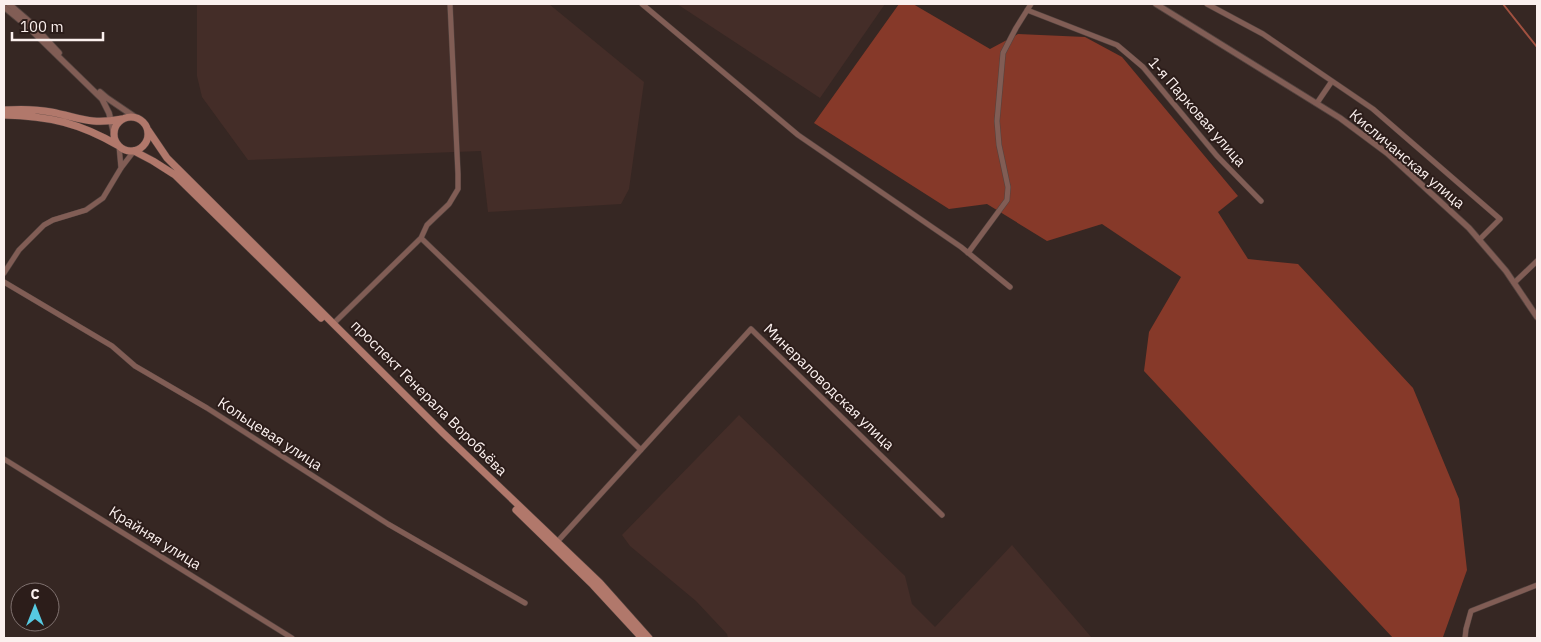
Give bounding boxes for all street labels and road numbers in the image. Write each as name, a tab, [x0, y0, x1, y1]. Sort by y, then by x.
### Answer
street label: 1-я Парковая улица	[1144, 53, 1250, 171]
street label: Кисличанская улица	[1346, 105, 1469, 213]
street label: проспект Генерала Воробьёва	[347, 316, 511, 480]
street label: Минераловодская улица	[760, 319, 899, 454]
street label: Кольцевая улица	[214, 393, 326, 474]
street label: Крайняя улица	[106, 502, 205, 574]

